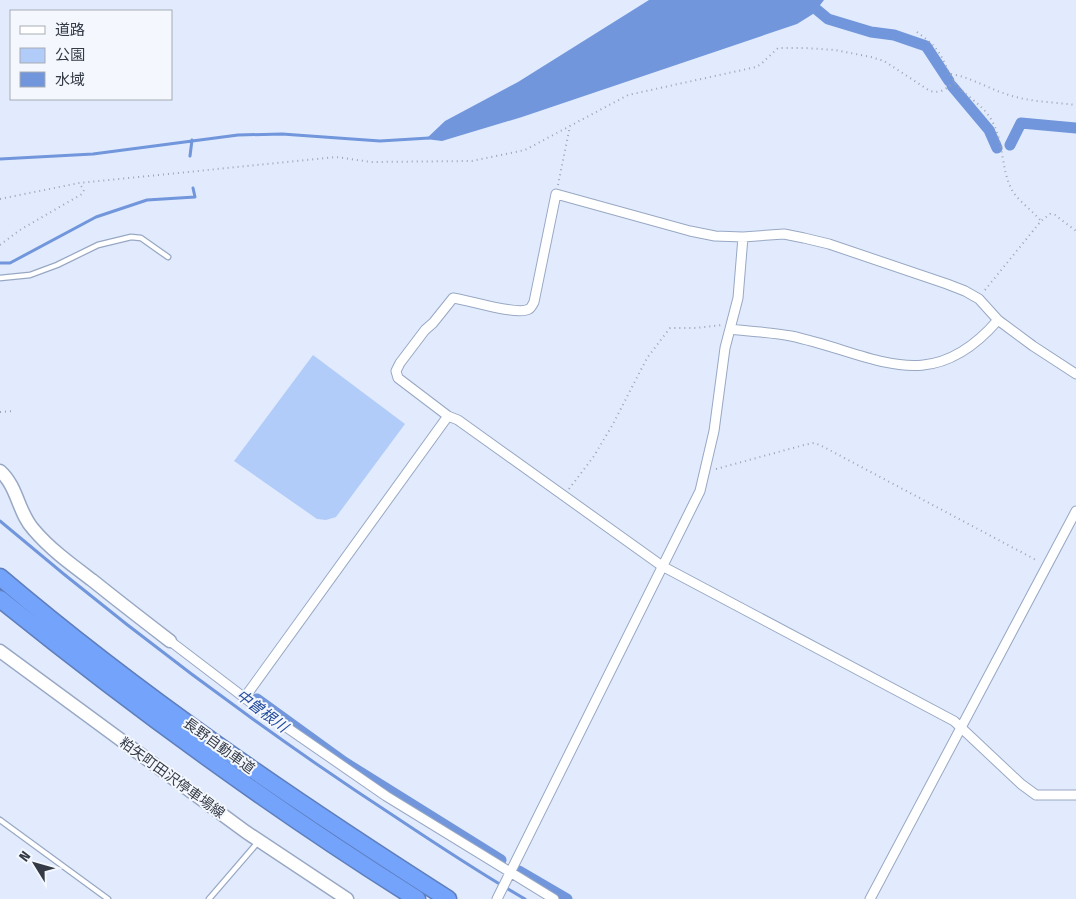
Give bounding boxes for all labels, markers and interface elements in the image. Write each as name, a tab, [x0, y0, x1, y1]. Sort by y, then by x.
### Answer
legend	[10, 10, 172, 100]
text: 道路	[55, 21, 85, 39]
text: 公園	[55, 46, 85, 64]
text: 水域	[55, 71, 85, 89]
water label: 中曽根川	[233, 686, 293, 737]
street label: 長野自動車道	[180, 714, 258, 778]
street label: 粕矢町田沢停車場線	[116, 734, 228, 822]
north arrow	[10, 839, 60, 889]
text: N	[16, 848, 34, 865]

